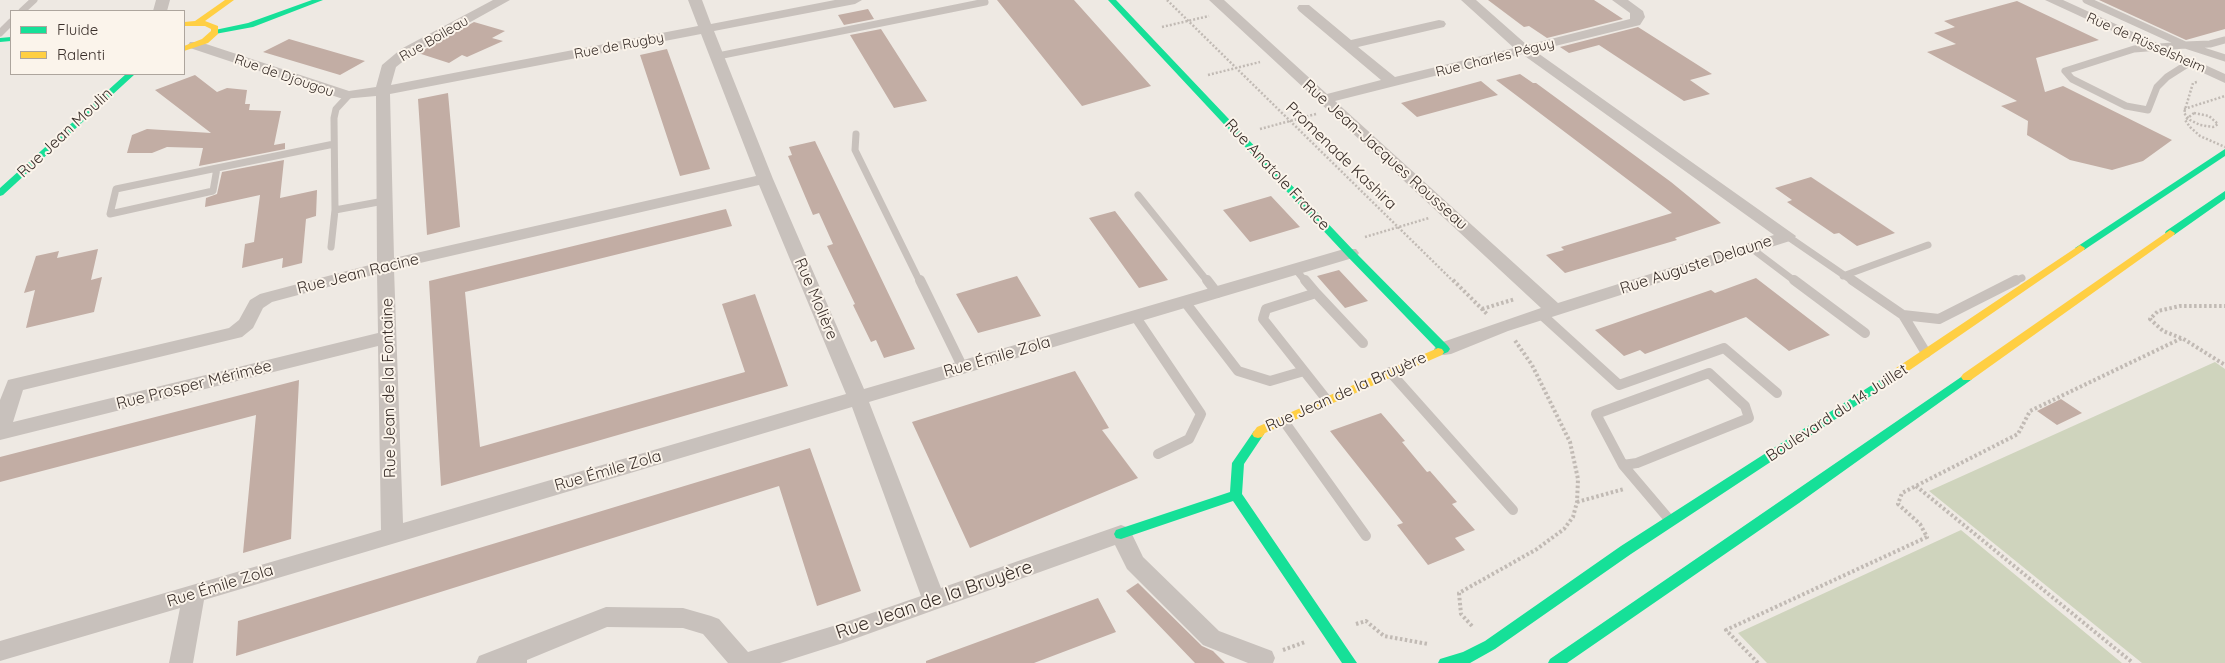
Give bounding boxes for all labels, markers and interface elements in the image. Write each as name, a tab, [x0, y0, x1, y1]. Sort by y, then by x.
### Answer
street label: Rue de Rüsselsheim	[2084, 9, 2208, 77]
legend	[10, 10, 185, 75]
street label: Rue Boileau	[397, 13, 471, 65]
text: Fluide	[57, 20, 98, 39]
street label: Rue de Rugby	[573, 29, 665, 63]
street label: Rue Charles Péguy	[1434, 35, 1556, 81]
text: Ralenti	[57, 45, 105, 64]
street label: Rue de Djougou	[232, 51, 336, 101]
street label: Rue Jean-Jacques Rousseau	[1298, 76, 1472, 234]
street label: Rue Jean Moulin	[13, 84, 117, 182]
street label: Promenade Kashira	[1282, 98, 1400, 214]
street label: Rue Anatole France	[1220, 115, 1334, 235]
street label: Rue Auguste Delaune	[1618, 231, 1774, 299]
street label: Rue Jean Racine	[295, 250, 421, 298]
street label: Rue Molière	[790, 255, 842, 343]
street label: Rue Jean de la Fontaine	[378, 298, 400, 478]
street label: Rue Émile Zola	[941, 333, 1053, 381]
street label: Rue Jean de la Bruyère	[1263, 348, 1429, 436]
street label: Rue Prosper Mérimée	[114, 356, 274, 414]
street label: Boulevard du 14 Juillet	[1763, 360, 1911, 466]
street label: Rue Émile Zola	[552, 447, 664, 495]
street label: Rue Jean de la Bruyère	[833, 556, 1035, 644]
street label: Rue Émile Zola	[164, 561, 276, 611]

